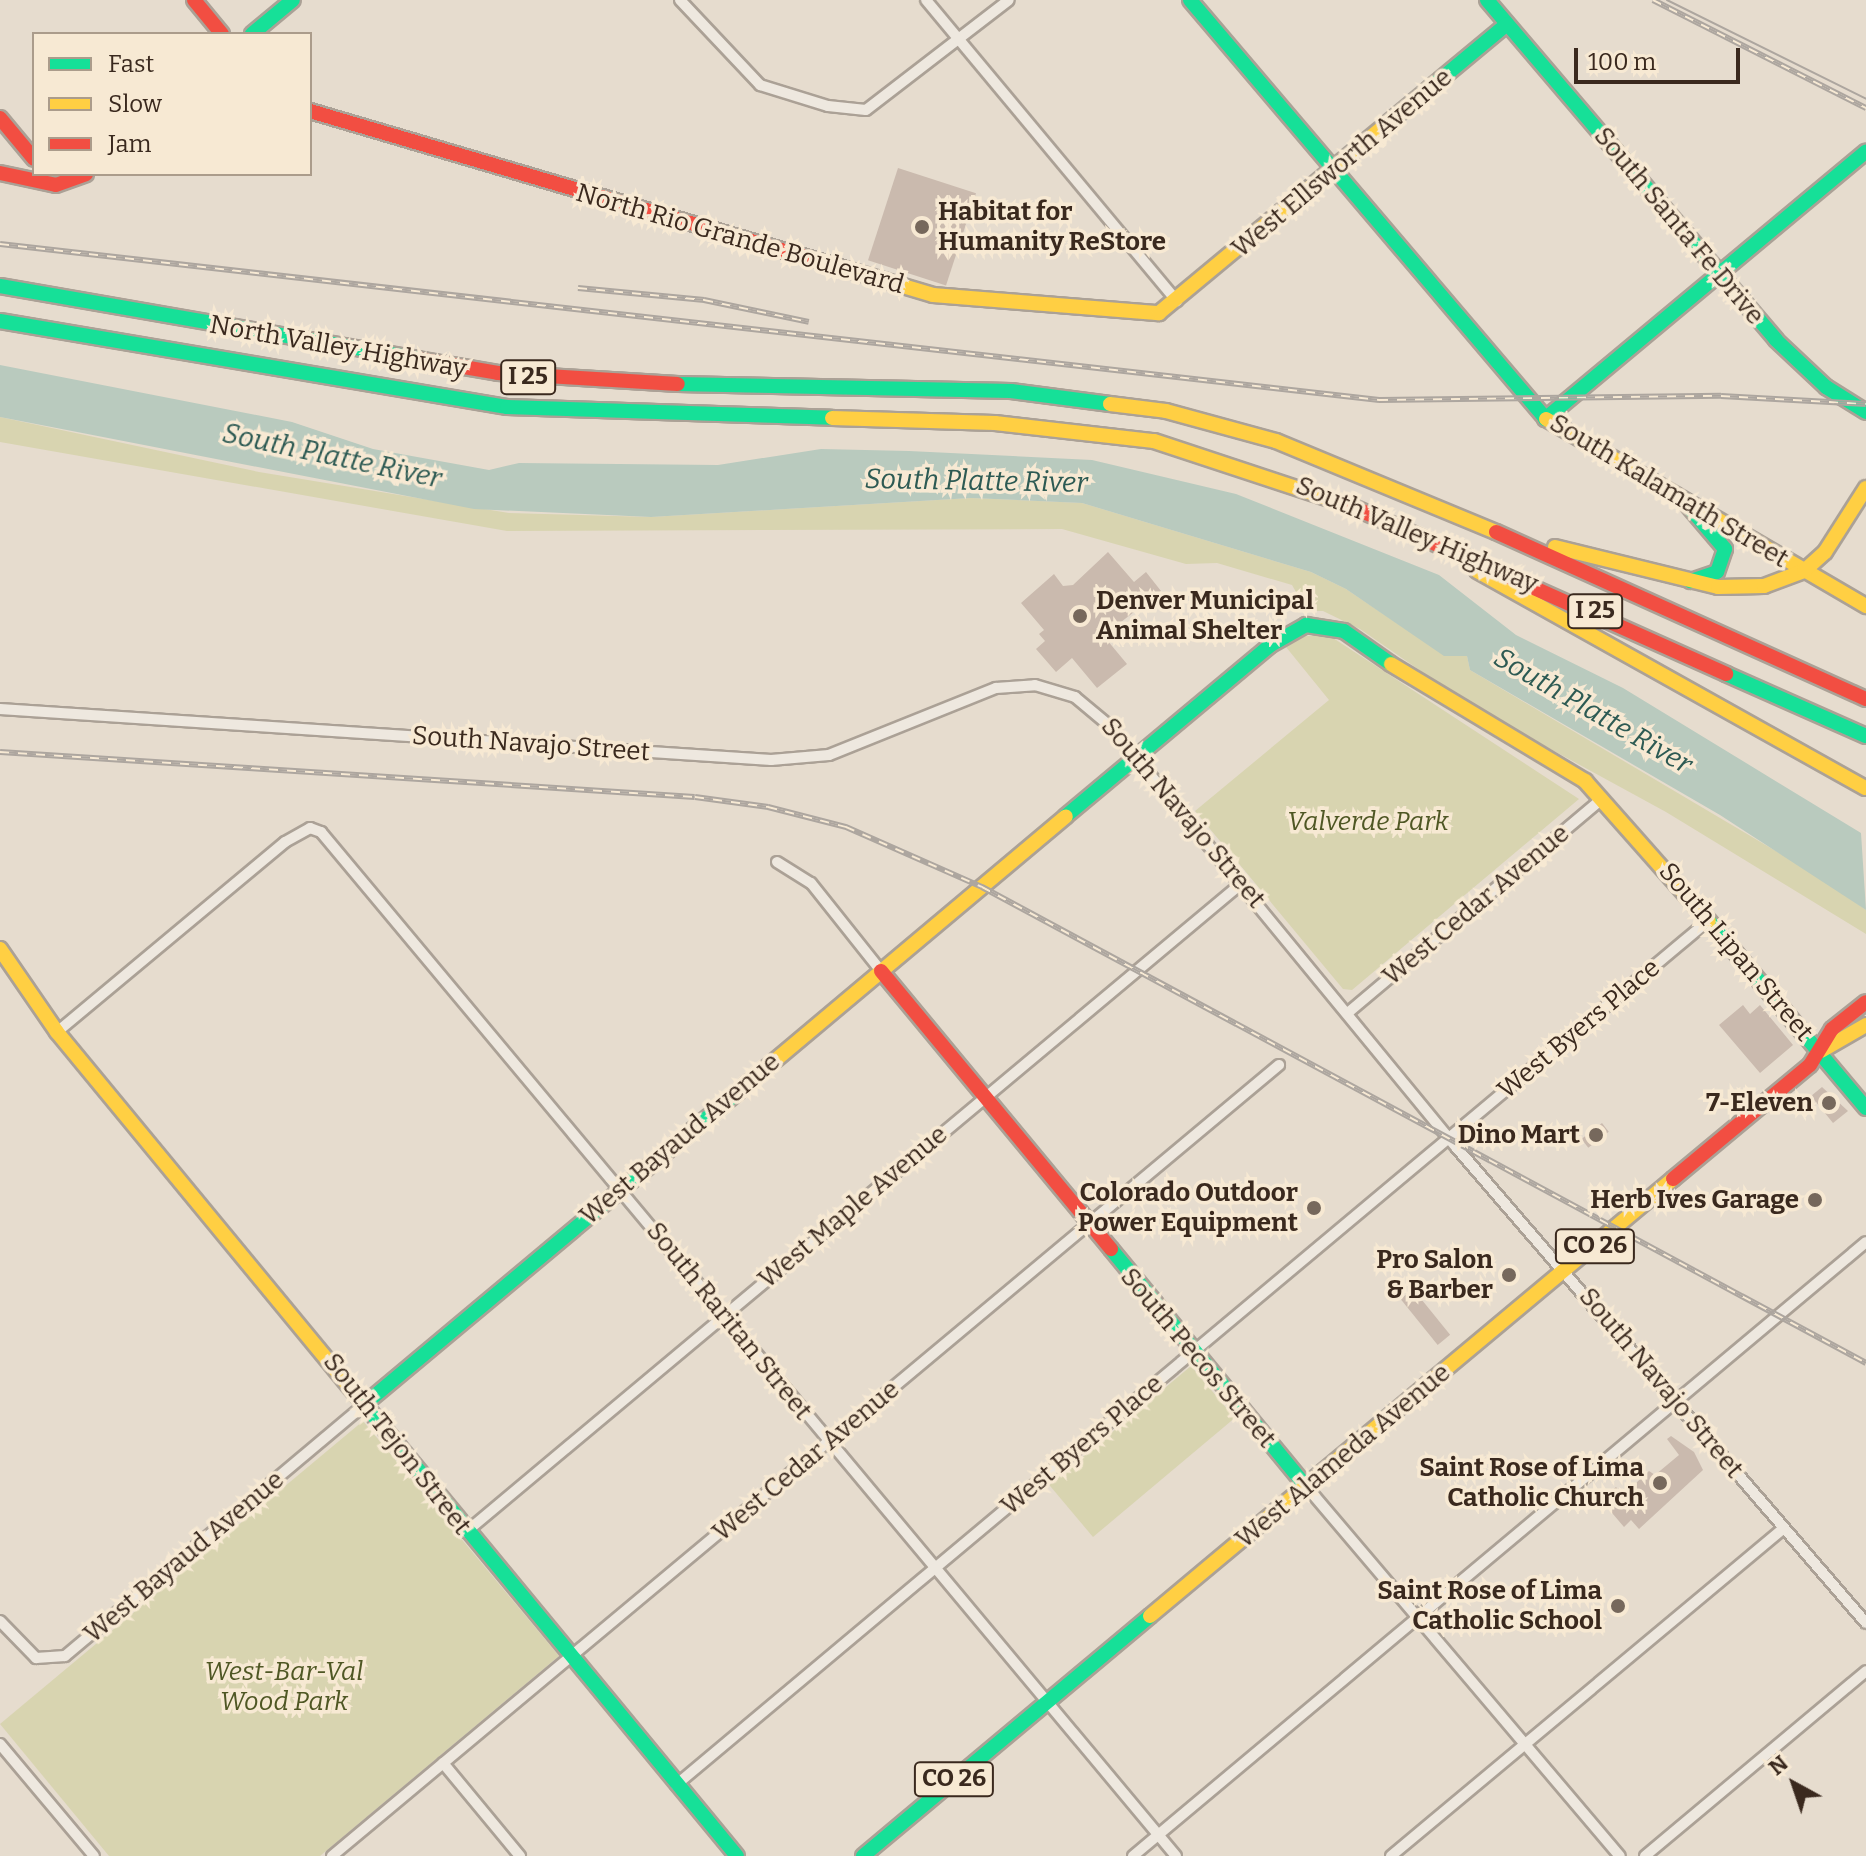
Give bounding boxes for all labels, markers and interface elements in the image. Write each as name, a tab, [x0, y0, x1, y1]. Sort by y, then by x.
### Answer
legend	[32, 32, 312, 176]
scale bar	[1578, 32, 1744, 82]
text: 100 m	[1588, 48, 1656, 76]
text: Fast	[108, 50, 154, 78]
street label: West Ellsworth Avenue	[1226, 62, 1458, 264]
text: Slow	[108, 90, 162, 118]
street label: South Santa Fe Drive	[1587, 121, 1771, 331]
text: Jam	[108, 130, 151, 158]
street label: North Rio Grande Boulevard	[572, 177, 908, 301]
place label: Habitat for Humanity ReStore	[938, 196, 1166, 258]
marker: Habitat for Humanity ReStore	[913, 218, 931, 236]
street label: North Valley Highway	[207, 309, 469, 385]
road number: I 25	[500, 357, 556, 397]
street label: South Kalamath Street	[1544, 407, 1794, 575]
water label: South Platte River	[219, 416, 445, 496]
water label: South Platte River	[864, 462, 1088, 500]
street label: South Valley Highway	[1291, 470, 1543, 600]
place label: Denver Municipal Animal Shelter	[1096, 585, 1314, 646]
road number: I 25	[1567, 591, 1623, 631]
marker: Denver Municipal Animal Shelter	[1071, 607, 1089, 625]
water label: South Platte River	[1488, 641, 1698, 781]
street label: South Navajo Street	[1094, 712, 1272, 914]
street label: South Navajo Street	[411, 720, 651, 768]
park label: Valverde Park	[1287, 806, 1449, 838]
street label: West Cedar Avenue	[1376, 818, 1576, 992]
street label: South Lipan Street	[1652, 856, 1820, 1048]
street label: West Byers Place	[1492, 952, 1666, 1106]
street label: West Bayaud Avenue	[574, 1046, 786, 1232]
place label: 7-Eleven	[1706, 1087, 1813, 1119]
marker: 7-Eleven	[1820, 1094, 1838, 1112]
street label: West Maple Avenue	[752, 1119, 954, 1295]
place label: Dino Mart	[1458, 1119, 1580, 1151]
marker: Dino Mart	[1587, 1126, 1605, 1144]
place label: Colorado Outdoor Power Equipment	[1078, 1177, 1298, 1238]
place label: Herb Ives Garage	[1590, 1184, 1799, 1216]
marker: Herb Ives Garage	[1806, 1191, 1824, 1209]
marker: Colorado Outdoor Power Equipment	[1305, 1199, 1323, 1217]
street label: South Raritan Street	[640, 1216, 818, 1426]
road number: CO 26	[1553, 1226, 1637, 1266]
place label: Pro Salon & Barber	[1376, 1244, 1493, 1306]
street label: South Pecos Street	[1114, 1262, 1282, 1454]
marker: Pro Salon & Barber	[1500, 1266, 1518, 1284]
street label: South Navajo Street	[1572, 1282, 1750, 1484]
street label: South Tejon Street	[316, 1347, 478, 1541]
street label: West Alameda Avenue	[1229, 1357, 1457, 1555]
street label: West Byers Place	[995, 1368, 1169, 1522]
street label: West Cedar Avenue	[706, 1374, 906, 1548]
place label: Saint Rose of Lima Catholic Church	[1419, 1452, 1644, 1514]
street label: West Bayaud Avenue	[78, 1464, 290, 1650]
marker: Saint Rose of Lima Catholic Church	[1651, 1474, 1669, 1492]
place label: Saint Rose of Lima Catholic School	[1377, 1575, 1602, 1636]
marker: Saint Rose of Lima Catholic School	[1609, 1597, 1627, 1615]
park label: West-Bar-Val Wood Park	[205, 1656, 363, 1718]
north arrow	[1754, 1744, 1834, 1824]
text: N	[1763, 1749, 1793, 1781]
road number: CO 26	[912, 1759, 996, 1799]

